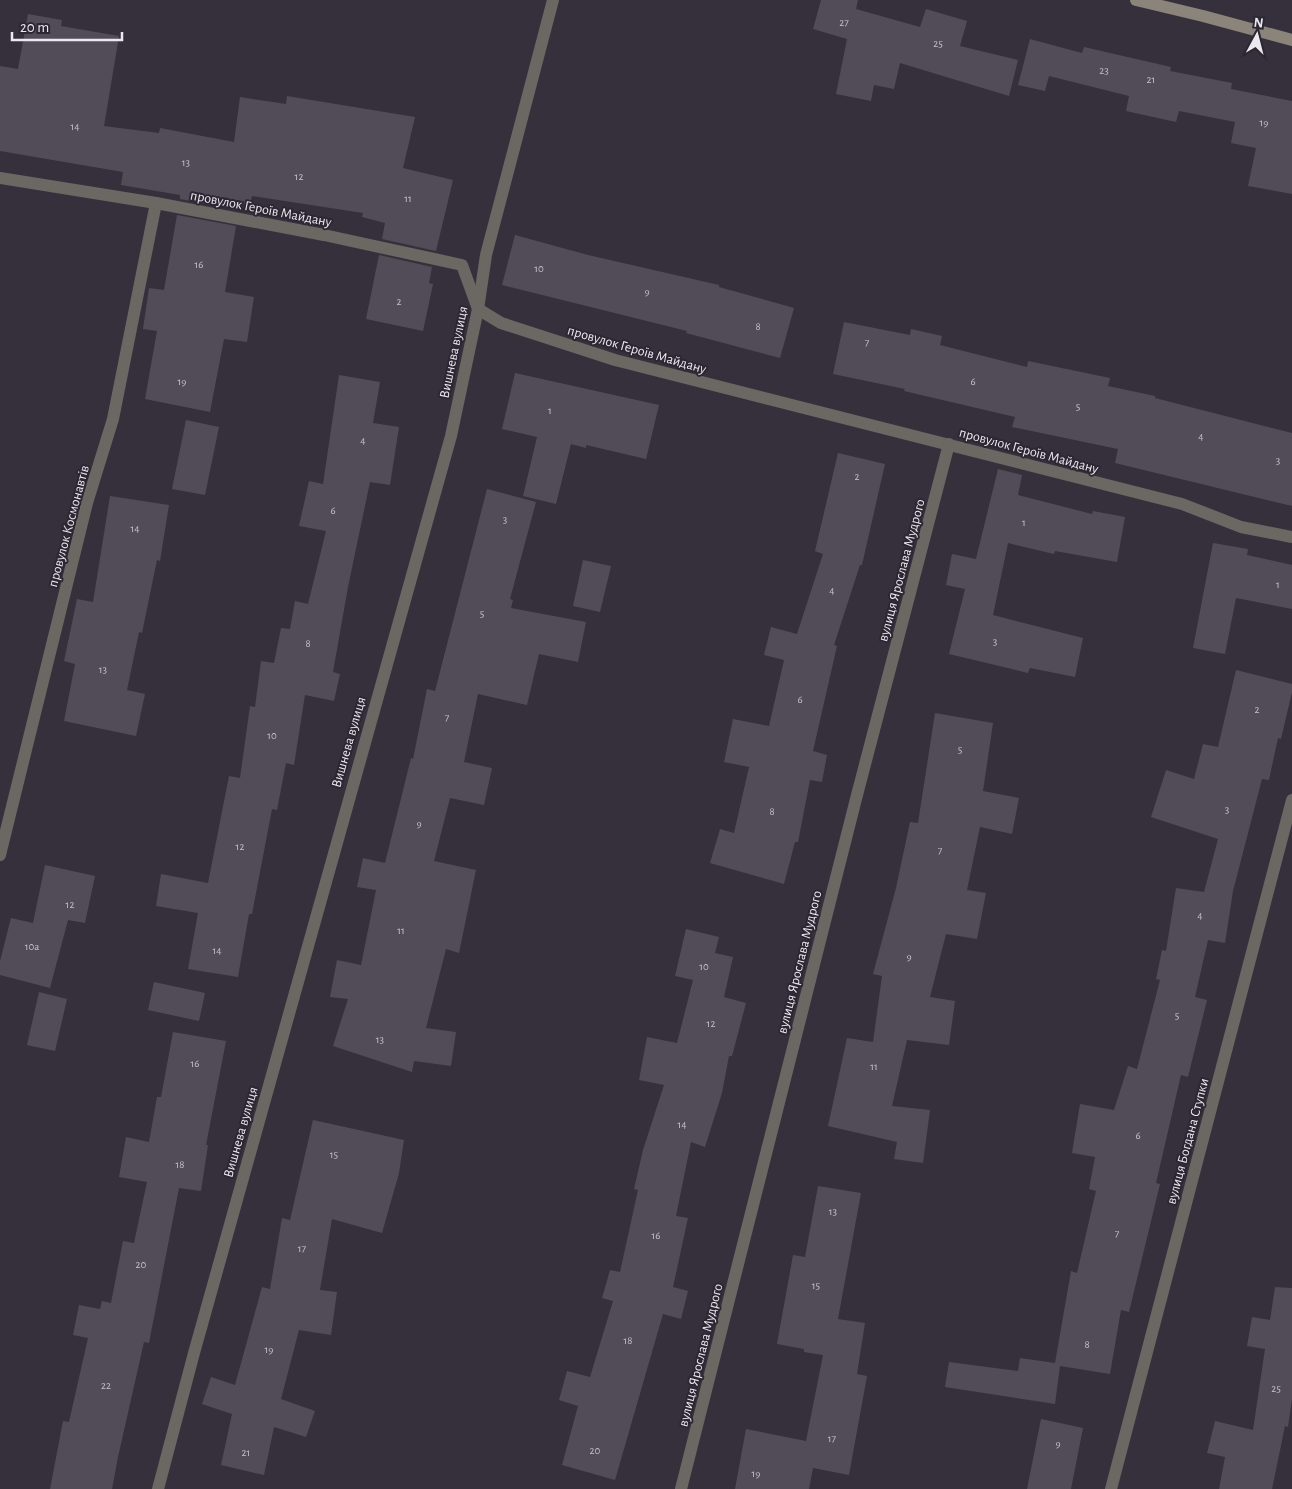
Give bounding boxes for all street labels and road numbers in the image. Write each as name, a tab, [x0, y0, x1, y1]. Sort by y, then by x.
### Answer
street label: провулок Героїв Майдану	[189, 188, 333, 230]
street label: Вишнева вулиця	[437, 305, 471, 400]
street label: провулок Героїв Майдану	[566, 323, 708, 376]
street label: провулок Героїв Майдану	[958, 426, 1100, 476]
street label: провулок Космонавтів	[46, 464, 92, 589]
street label: вулиця Ярослава Мудрого	[876, 497, 928, 643]
street label: Вишнева вулиця	[329, 695, 369, 789]
street label: вулиця Ярослава Мудрого	[775, 889, 825, 1035]
street label: вулиця Богдана Ступки	[1164, 1077, 1212, 1206]
street label: Вишнева вулиця	[221, 1085, 261, 1179]
street label: вулиця Ярослава Мудрого	[676, 1282, 726, 1428]

